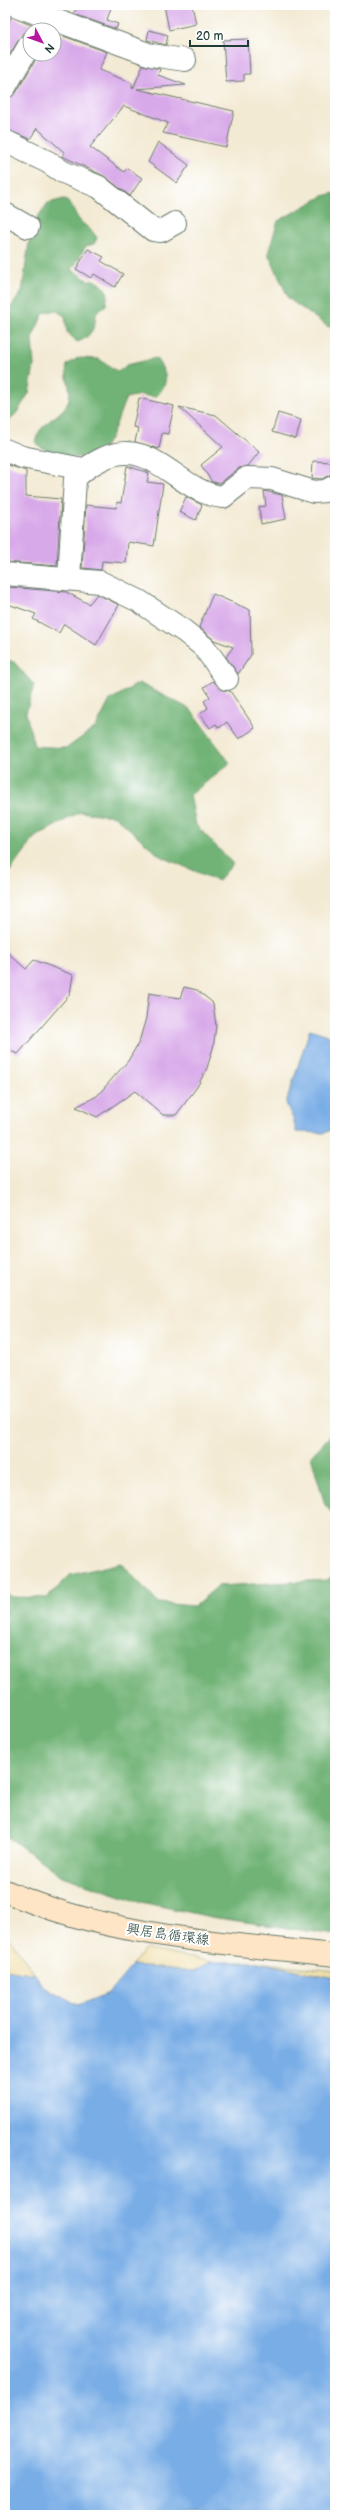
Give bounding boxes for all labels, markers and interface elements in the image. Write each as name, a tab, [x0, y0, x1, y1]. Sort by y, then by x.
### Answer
north arrow	[22, 22, 62, 62]
scale bar	[190, 22, 248, 48]
text: 20 m	[196, 29, 223, 44]
text: N	[42, 41, 57, 56]
street label: 興居島循環線	[125, 1920, 211, 1949]

